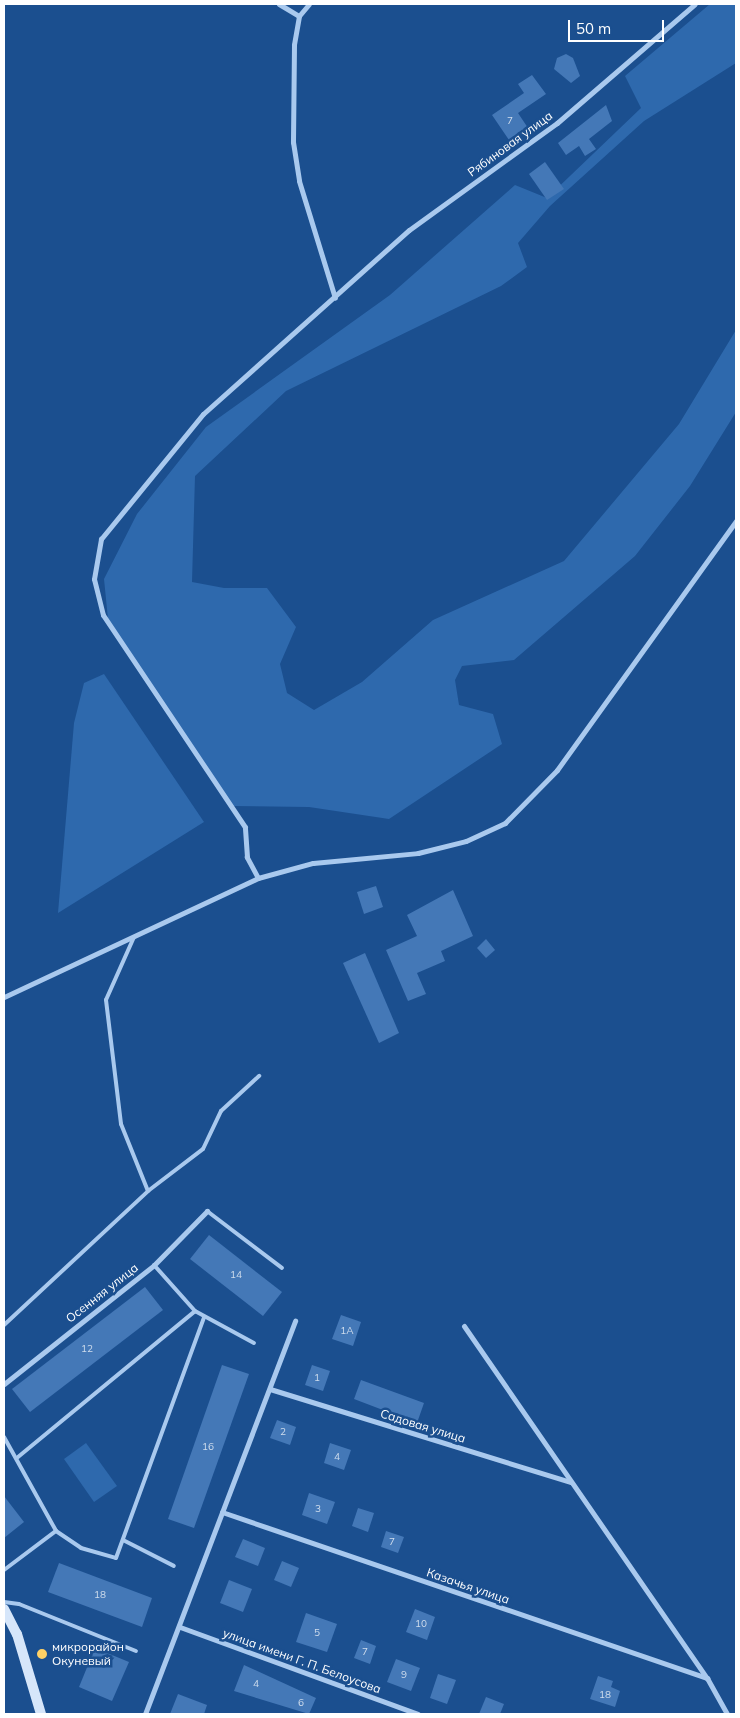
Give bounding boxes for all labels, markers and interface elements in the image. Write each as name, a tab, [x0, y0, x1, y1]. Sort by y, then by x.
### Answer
scale bar	[570, 10, 666, 42]
text: 50 m	[576, 19, 611, 38]
street label: Рябиновая улица	[465, 108, 555, 180]
house number: 7	[507, 115, 513, 127]
street label: Осенняя улица	[63, 1260, 141, 1326]
house number: 14	[230, 1269, 242, 1281]
house number: 1А	[340, 1325, 354, 1337]
house number: 12	[81, 1343, 93, 1355]
house number: 1	[314, 1372, 320, 1384]
street label: Садовая улица	[379, 1406, 467, 1446]
house number: 2	[280, 1426, 286, 1438]
house number: 16	[202, 1441, 214, 1453]
house number: 4	[334, 1451, 340, 1463]
house number: 3	[315, 1503, 321, 1515]
house number: 7	[389, 1536, 395, 1548]
street label: Казачья улица	[425, 1565, 511, 1607]
house number: 18	[94, 1589, 106, 1601]
house number: 10	[415, 1618, 427, 1630]
street label: улица имени Г. П. Белоусова	[221, 1626, 383, 1696]
house number: 5	[314, 1627, 320, 1639]
place label: микрорайон Окуневый	[52, 1640, 124, 1668]
house number: 7	[362, 1646, 368, 1658]
marker: микрорайон Окуневый	[36, 1648, 48, 1660]
house number: 9	[401, 1669, 407, 1681]
house number: 4	[253, 1678, 259, 1690]
house number: 18	[599, 1689, 611, 1701]
house number: 6	[298, 1697, 304, 1709]

